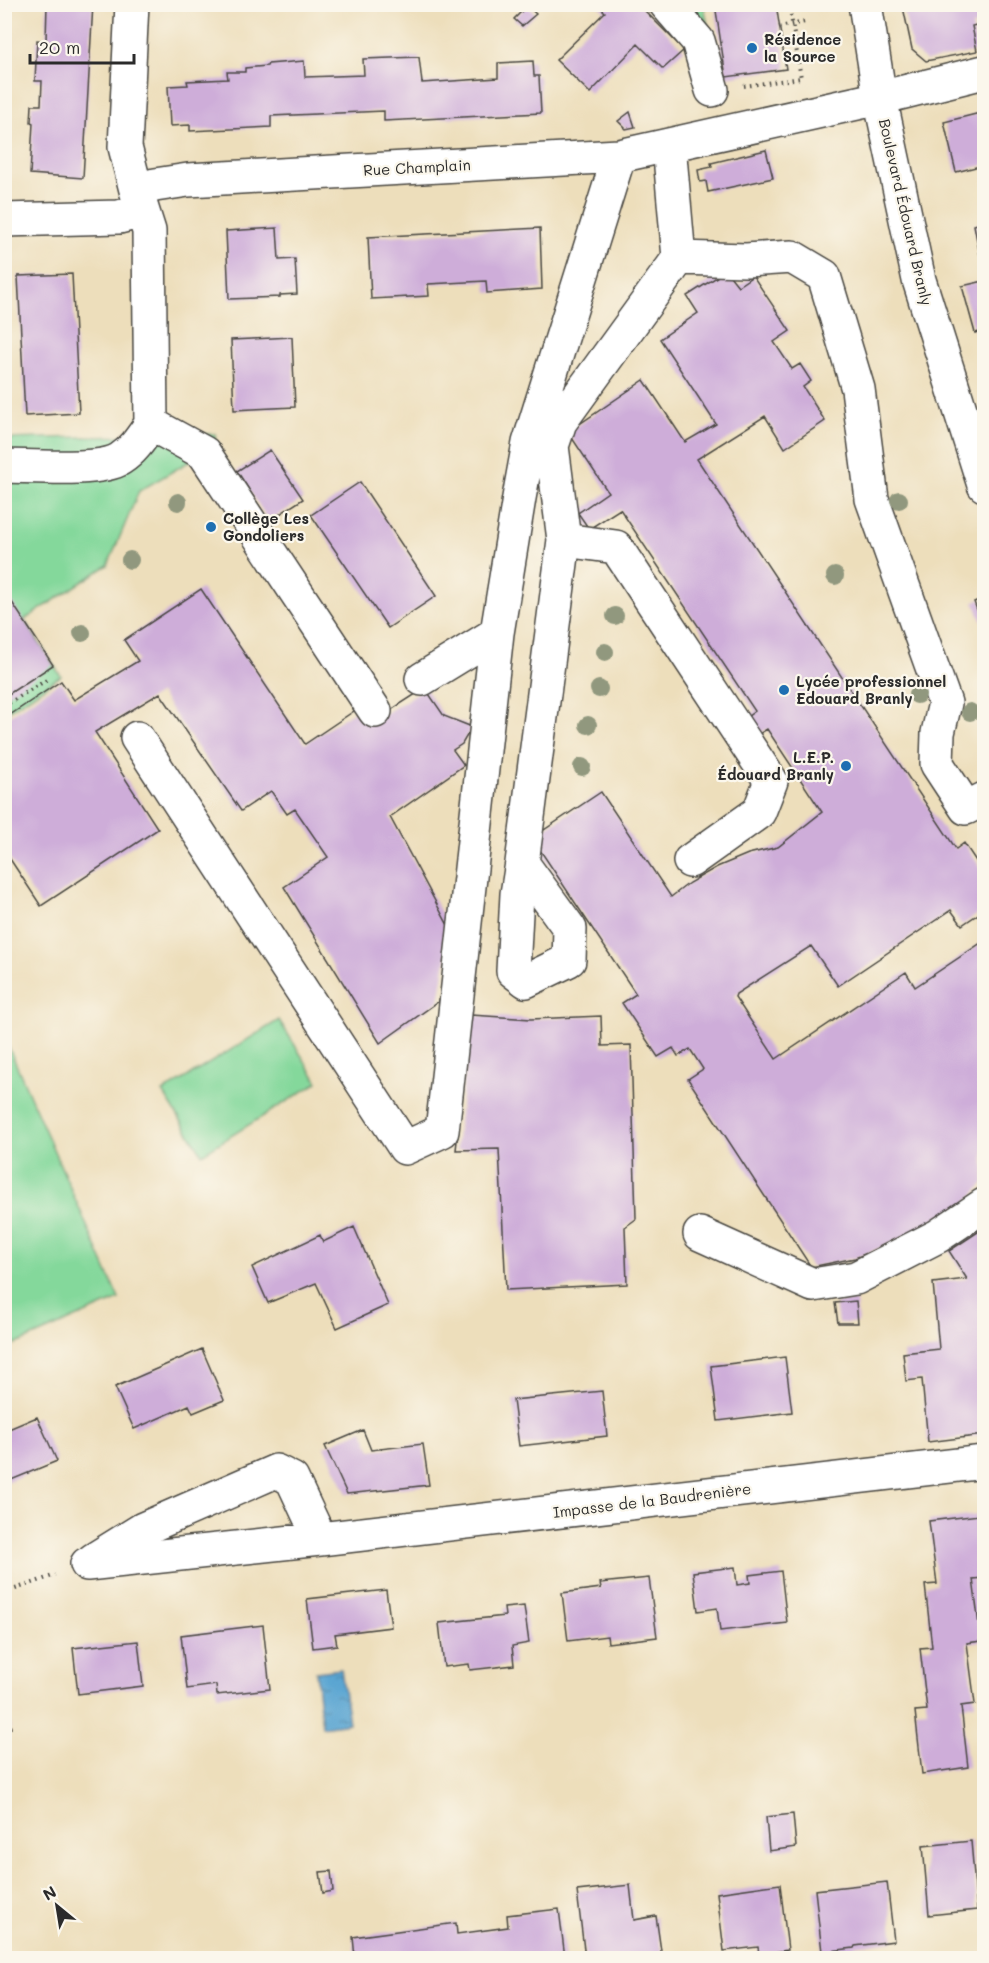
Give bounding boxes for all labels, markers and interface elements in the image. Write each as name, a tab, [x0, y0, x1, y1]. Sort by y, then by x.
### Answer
scale bar	[30, 27, 134, 65]
place label: Résidence la Source	[764, 29, 841, 66]
text: 20 m	[39, 35, 80, 59]
marker: Résidence la Source	[745, 41, 759, 55]
street label: Boulevard Édouard Branly	[875, 117, 937, 307]
street label: Rue Champlain	[363, 154, 471, 180]
place label: Collège Les Gondoliers	[223, 508, 309, 545]
marker: Collège Les Gondoliers	[204, 520, 218, 534]
place label: Lycée professionnel Edouard Branly	[796, 671, 946, 708]
marker: Lycée professionnel Edouard Branly	[777, 683, 791, 697]
place label: L.E.P. Édouard Branly	[717, 747, 834, 784]
marker: L.E.P. Édouard Branly	[839, 759, 853, 773]
street label: Impasse de la Baudrenière	[552, 1478, 752, 1522]
north arrow	[27, 1876, 87, 1936]
text: N	[39, 1880, 60, 1905]

